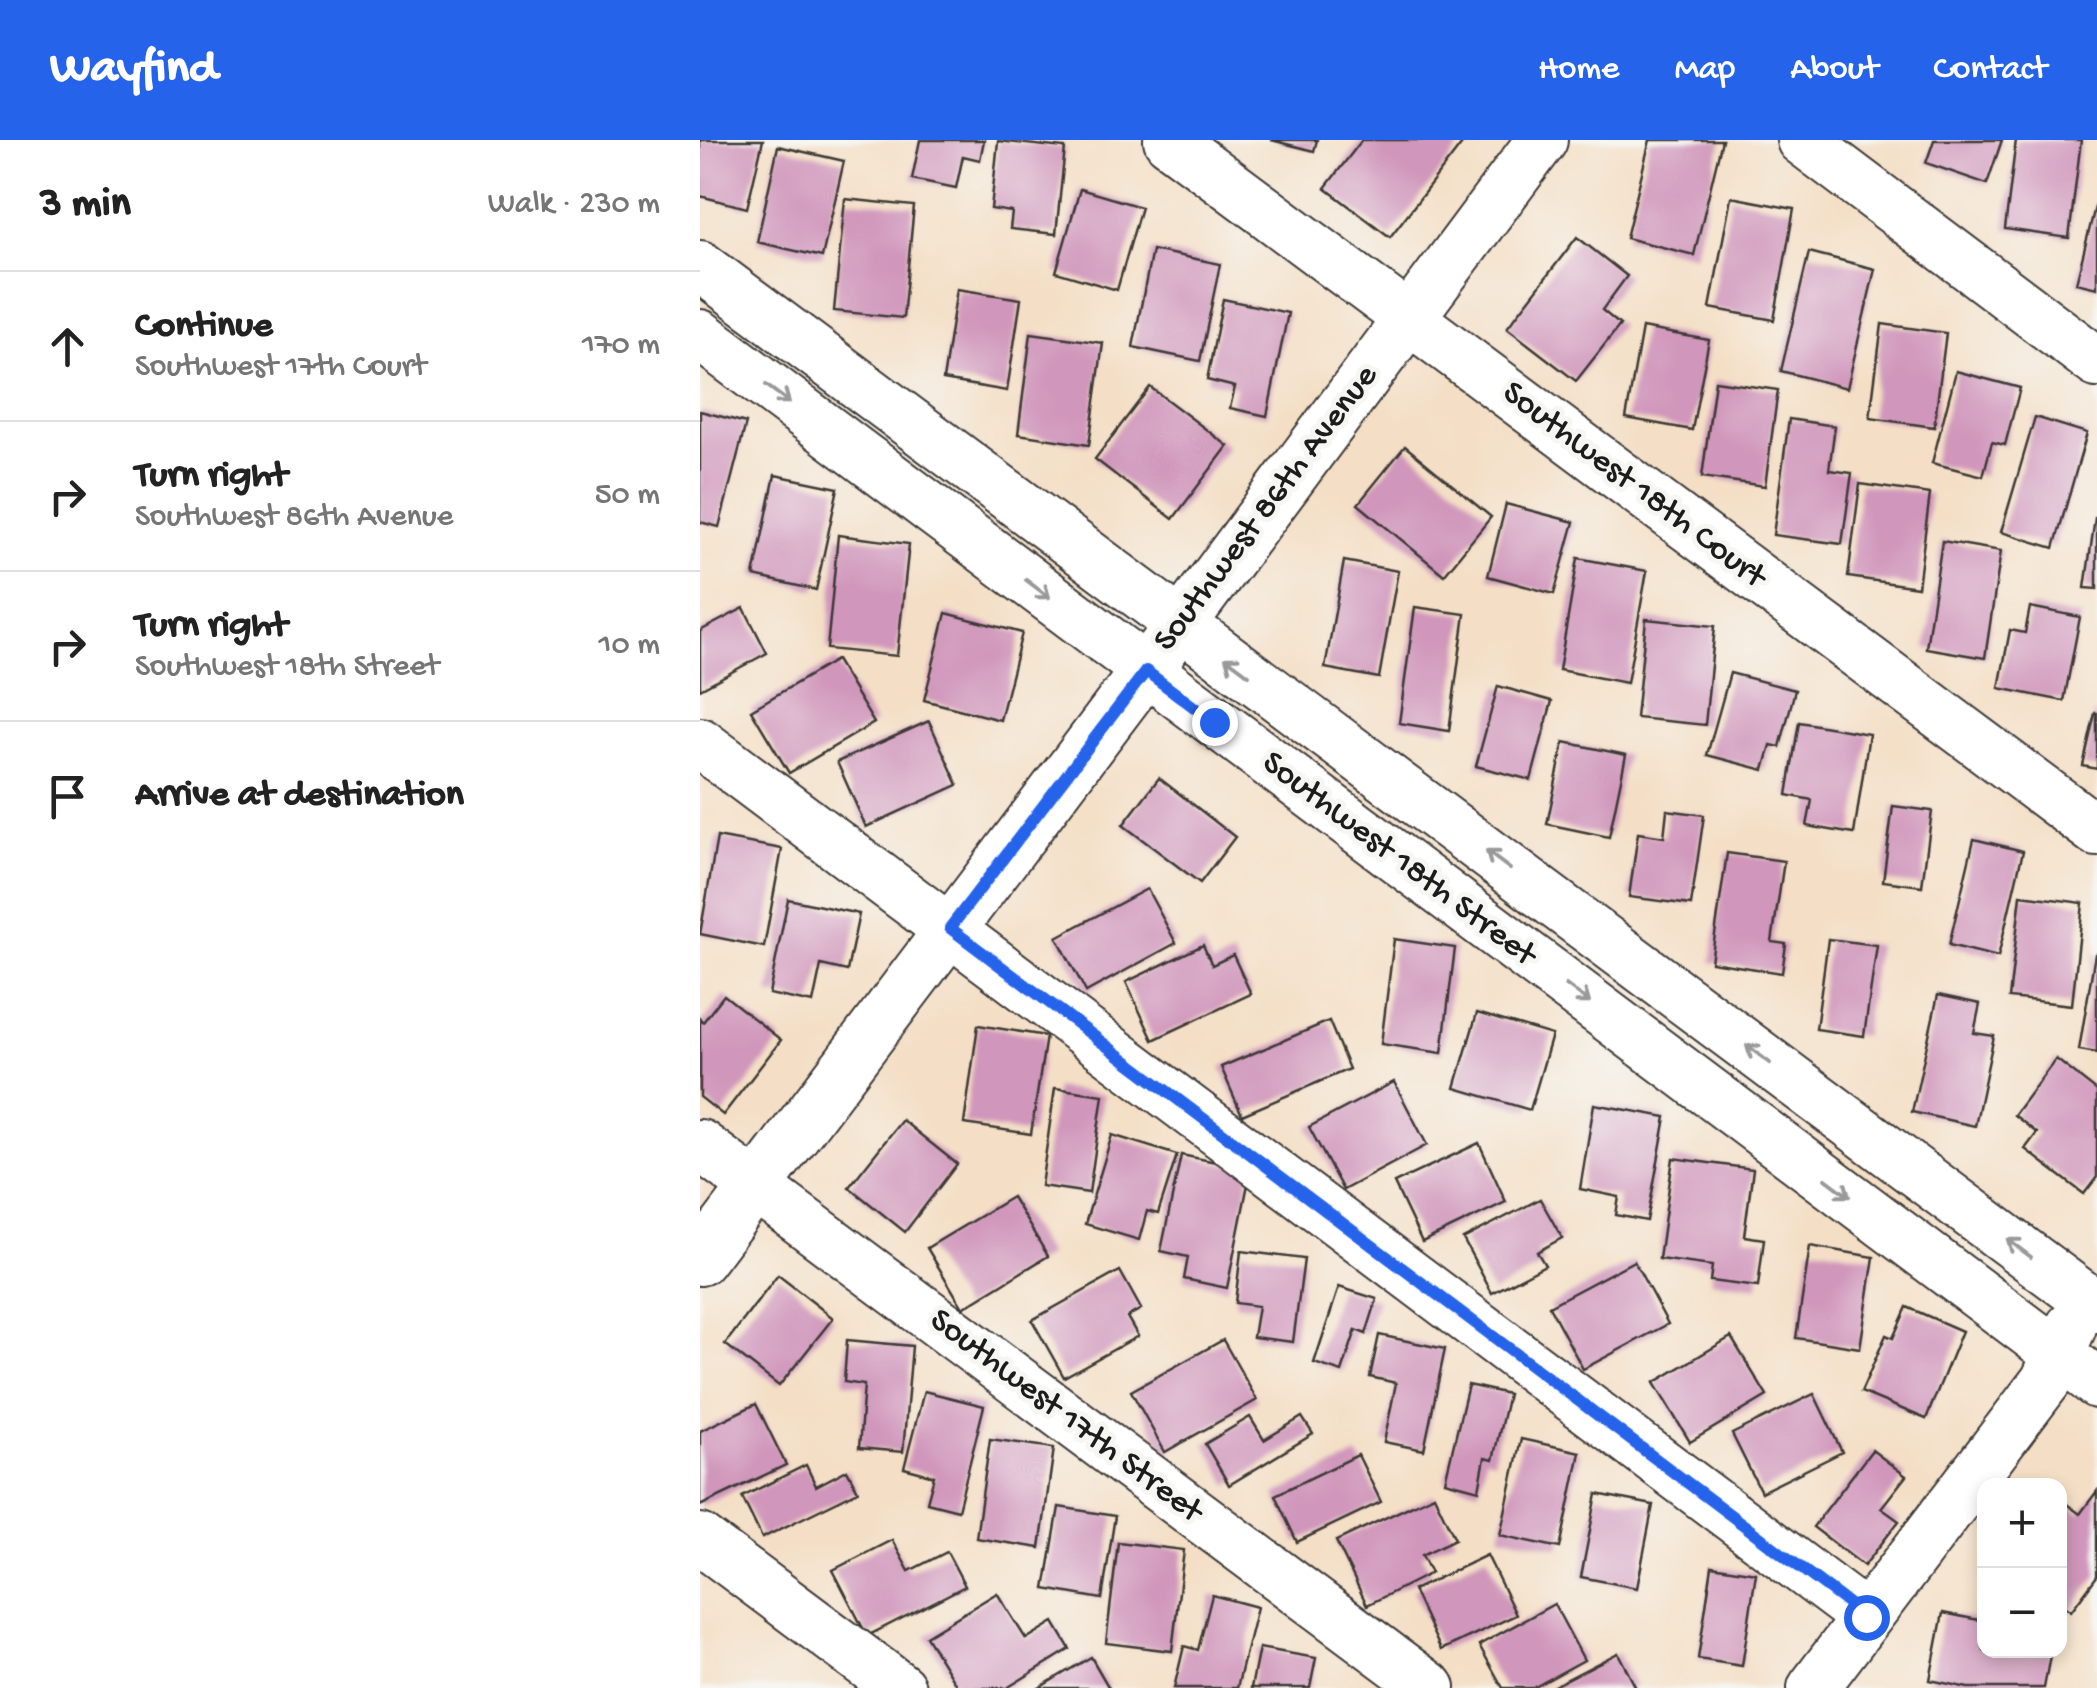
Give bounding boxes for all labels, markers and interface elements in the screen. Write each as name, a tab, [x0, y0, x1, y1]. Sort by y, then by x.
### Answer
text: Wayfind	[50, 42, 217, 99]
text: Home	[1538, 50, 1619, 91]
text: Map	[1674, 50, 1735, 91]
text: About	[1790, 50, 1878, 91]
text: Contact	[1933, 50, 2047, 91]
text: 3 min	[40, 181, 131, 230]
text: Walk · 230 m	[488, 186, 660, 224]
text: Continue	[135, 305, 273, 349]
icon: ahead	[40, 319, 95, 374]
text: 170 m	[582, 327, 660, 365]
text: Southwest 17th Court	[135, 349, 426, 387]
street label: Southwest 86th Avenue	[1146, 357, 1389, 660]
street label: Southwest 18th Court	[1493, 373, 1775, 600]
one-way arrow	[764, 383, 791, 404]
text: Turn right	[135, 455, 287, 499]
icon: right	[40, 469, 95, 524]
text: 50 m	[595, 477, 660, 515]
text: Southwest 86th Avenue	[135, 499, 453, 537]
one-way arrow	[1024, 579, 1051, 600]
text: Turn right	[135, 605, 287, 649]
icon: right	[40, 619, 95, 674]
text: 10 m	[599, 627, 660, 665]
text: Southwest 18th Street	[135, 649, 439, 687]
one-way arrow	[1224, 655, 1251, 676]
route end	[1192, 700, 1238, 746]
street label: Southwest 18th Street	[1253, 744, 1545, 978]
icon: arrive	[40, 769, 95, 824]
text: Arrive at destination	[135, 774, 464, 818]
one-way arrow	[1485, 850, 1512, 871]
one-way arrow	[1564, 983, 1591, 1004]
one-way arrow	[1745, 1044, 1772, 1065]
one-way arrow	[1824, 1178, 1851, 1199]
one-way arrow	[2006, 1238, 2033, 1259]
street label: Southwest 17th Street	[920, 1301, 1212, 1535]
map controls	[1977, 1478, 2067, 1658]
button: +	[1977, 1478, 2067, 1568]
button: −	[1977, 1568, 2067, 1658]
route start	[1844, 1595, 1890, 1641]

